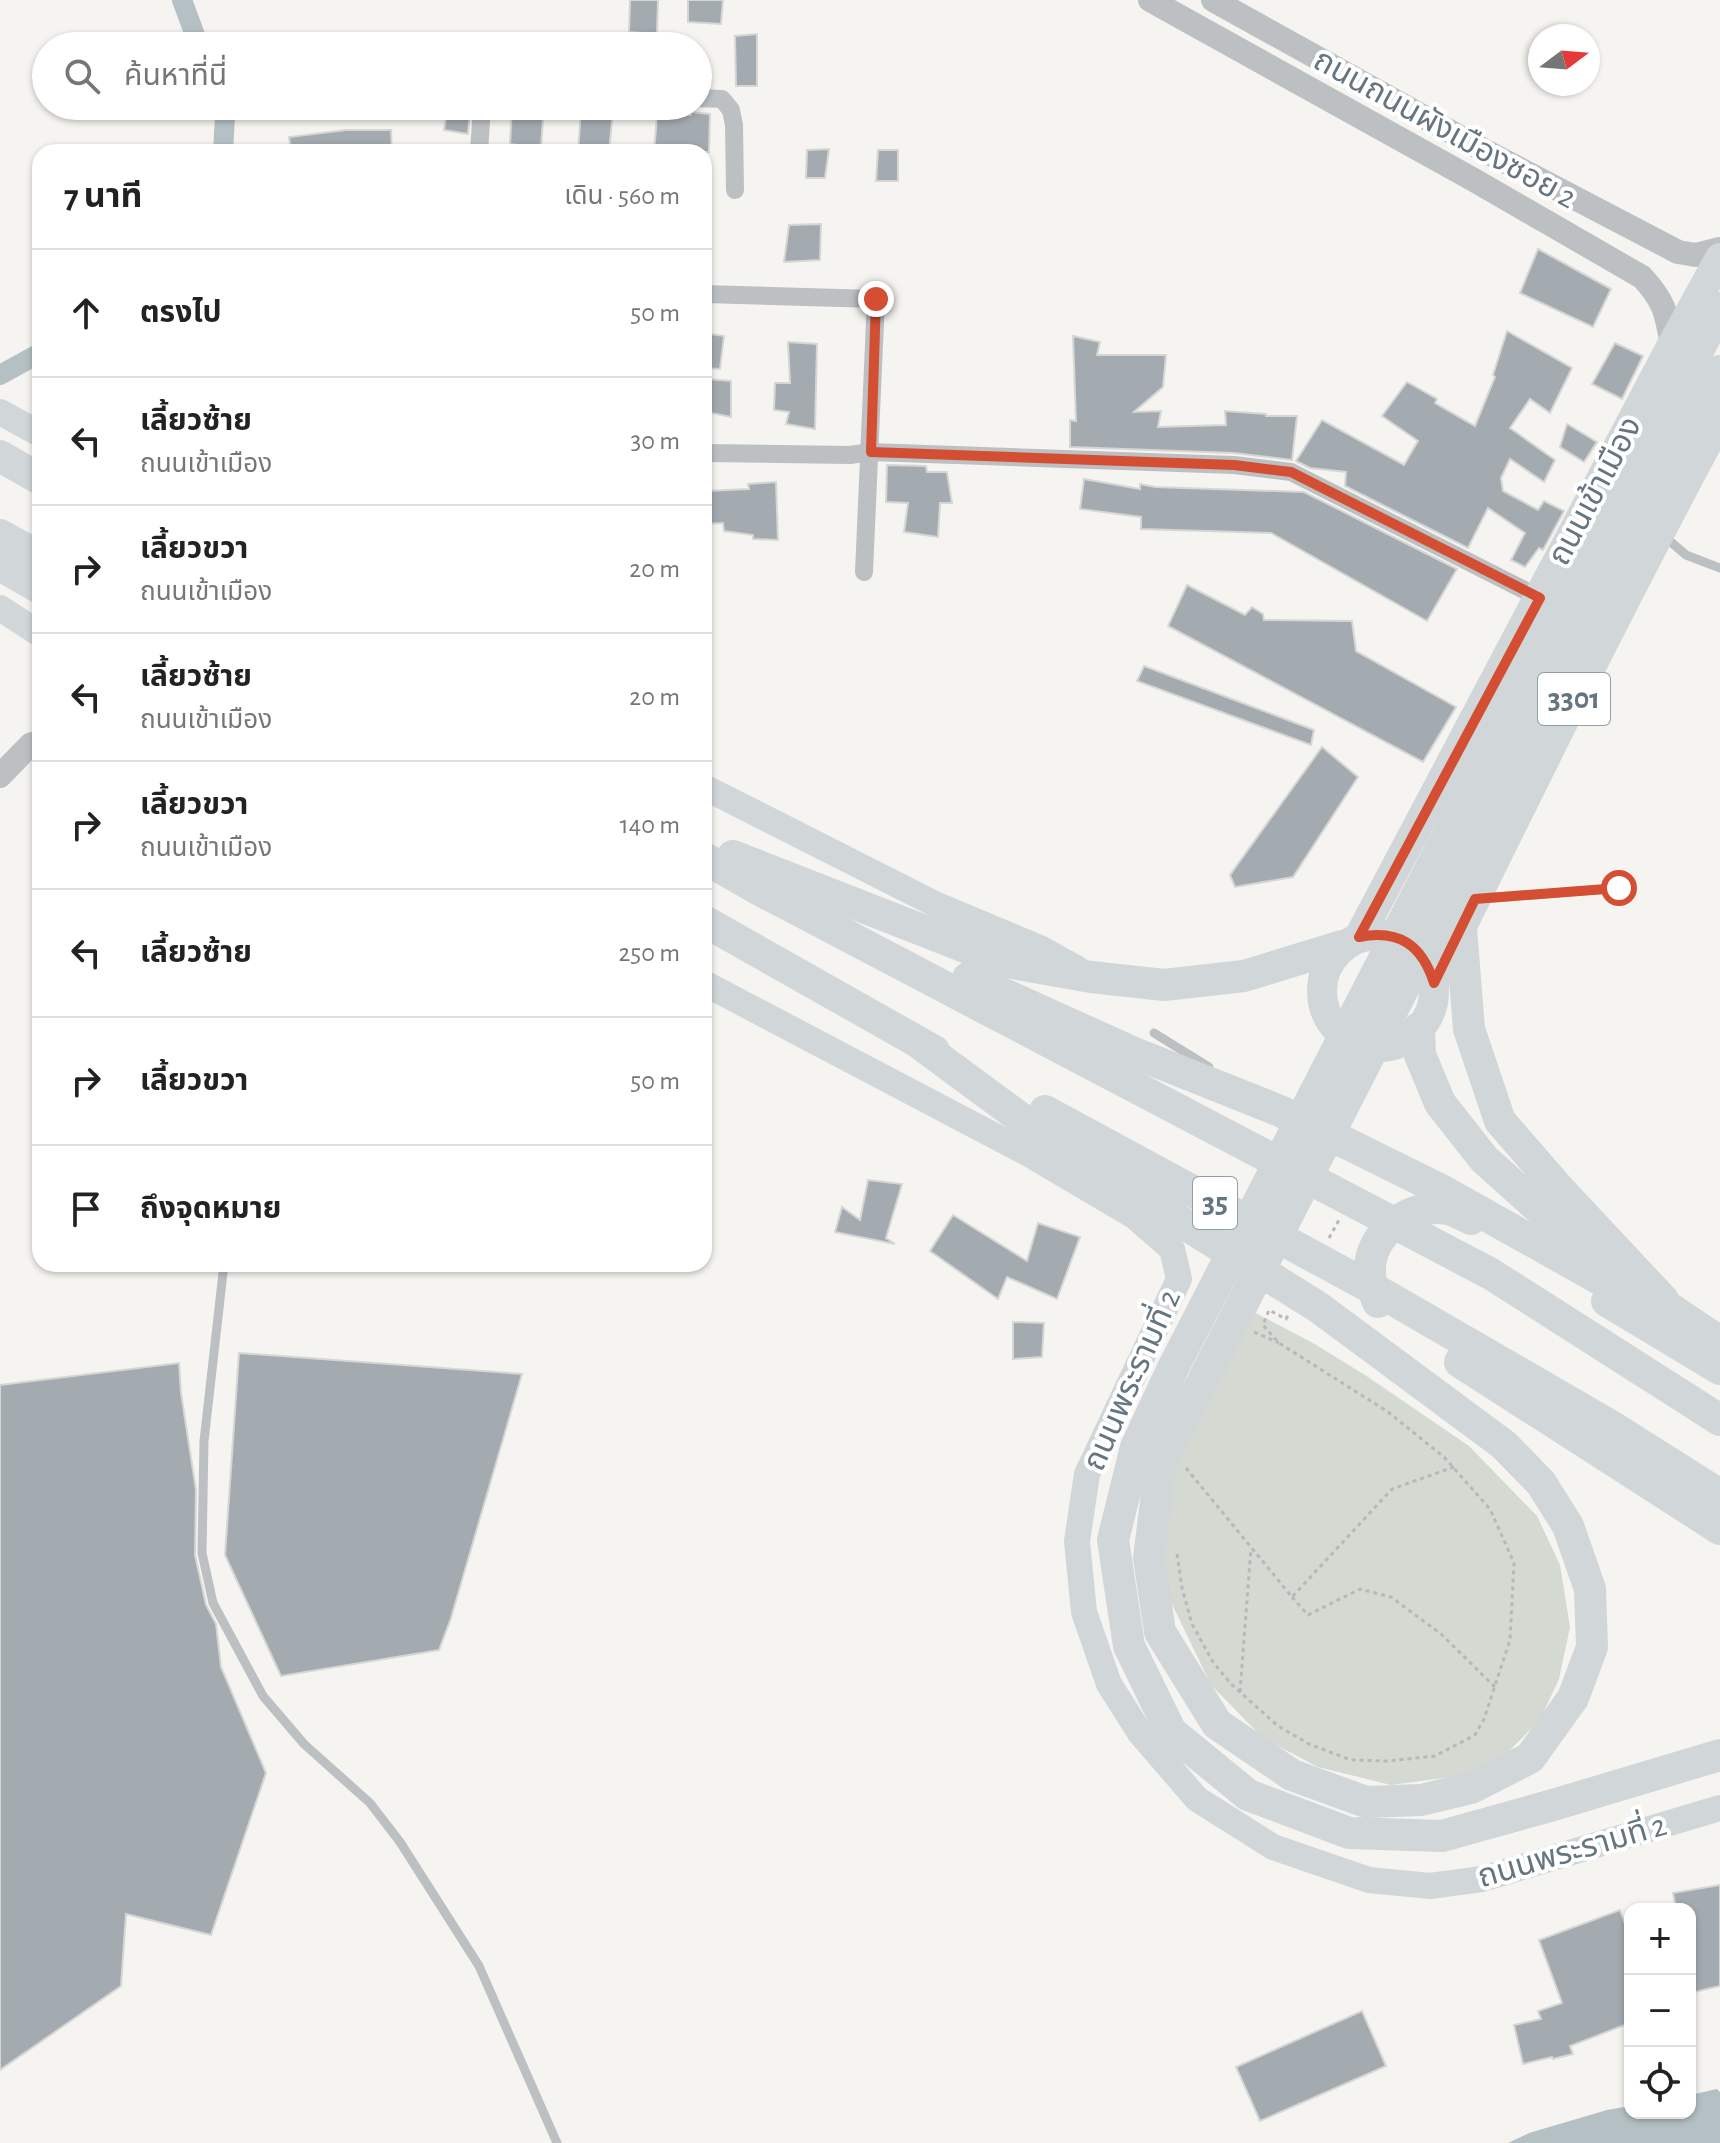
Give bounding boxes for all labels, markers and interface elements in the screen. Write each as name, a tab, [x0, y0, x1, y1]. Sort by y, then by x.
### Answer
north arrow	[1528, 24, 1600, 96]
search box	[32, 32, 712, 120]
street label: ถนนถนนผังเมืองซอย 2	[1308, 44, 1582, 214]
icon: search	[60, 54, 104, 98]
text: ค้นหาที่นี่	[124, 61, 227, 91]
text: 7 นาที	[64, 180, 142, 214]
text: เดิน · 560 m	[564, 183, 680, 209]
route end	[858, 281, 894, 317]
icon: ahead	[64, 291, 108, 335]
text: ตรงไป	[140, 298, 222, 328]
text: 50 m	[630, 300, 680, 326]
text: เลี้ยวซ้าย	[140, 406, 252, 436]
street label: ถนนเข้าเมือง	[1542, 411, 1647, 570]
icon: left	[64, 419, 108, 463]
text: 30 m	[630, 428, 680, 454]
text: ถนนเข้าเมือง	[140, 451, 272, 477]
text: เลี้ยวขวา	[140, 534, 248, 564]
icon: right	[64, 547, 108, 591]
text: 20 m	[629, 556, 680, 582]
text: ถนนเข้าเมือง	[140, 579, 272, 605]
text: เลี้ยวซ้าย	[140, 662, 252, 692]
road number: 3301	[1538, 673, 1610, 725]
icon: left	[64, 675, 108, 719]
text: 20 m	[629, 684, 680, 710]
text: ถนนเข้าเมือง	[140, 707, 272, 733]
text: เลี้ยวขวา	[140, 790, 248, 820]
icon: right	[64, 803, 108, 847]
text: 140 m	[620, 812, 680, 838]
text: ถนนเข้าเมือง	[140, 835, 272, 861]
route start	[1601, 870, 1637, 906]
icon: left	[64, 931, 108, 975]
text: เลี้ยวซ้าย	[140, 938, 252, 968]
text: 250 m	[618, 940, 680, 966]
icon: right	[64, 1059, 108, 1103]
text: เลี้ยวขวา	[140, 1066, 248, 1096]
text: 50 m	[630, 1068, 680, 1094]
road number: 35	[1193, 1177, 1237, 1229]
icon: arrive	[64, 1187, 108, 1231]
text: ถึงจุดหมาย	[140, 1194, 281, 1224]
street label: ถนนพระรามที่ 2	[1071, 1282, 1186, 1475]
street label: ถนนพระรามที่ 2	[1472, 1802, 1670, 1893]
map controls	[1624, 1903, 1696, 2119]
button: +	[1624, 1903, 1696, 1975]
button: −	[1624, 1975, 1696, 2047]
button: locate	[1624, 2047, 1696, 2119]

